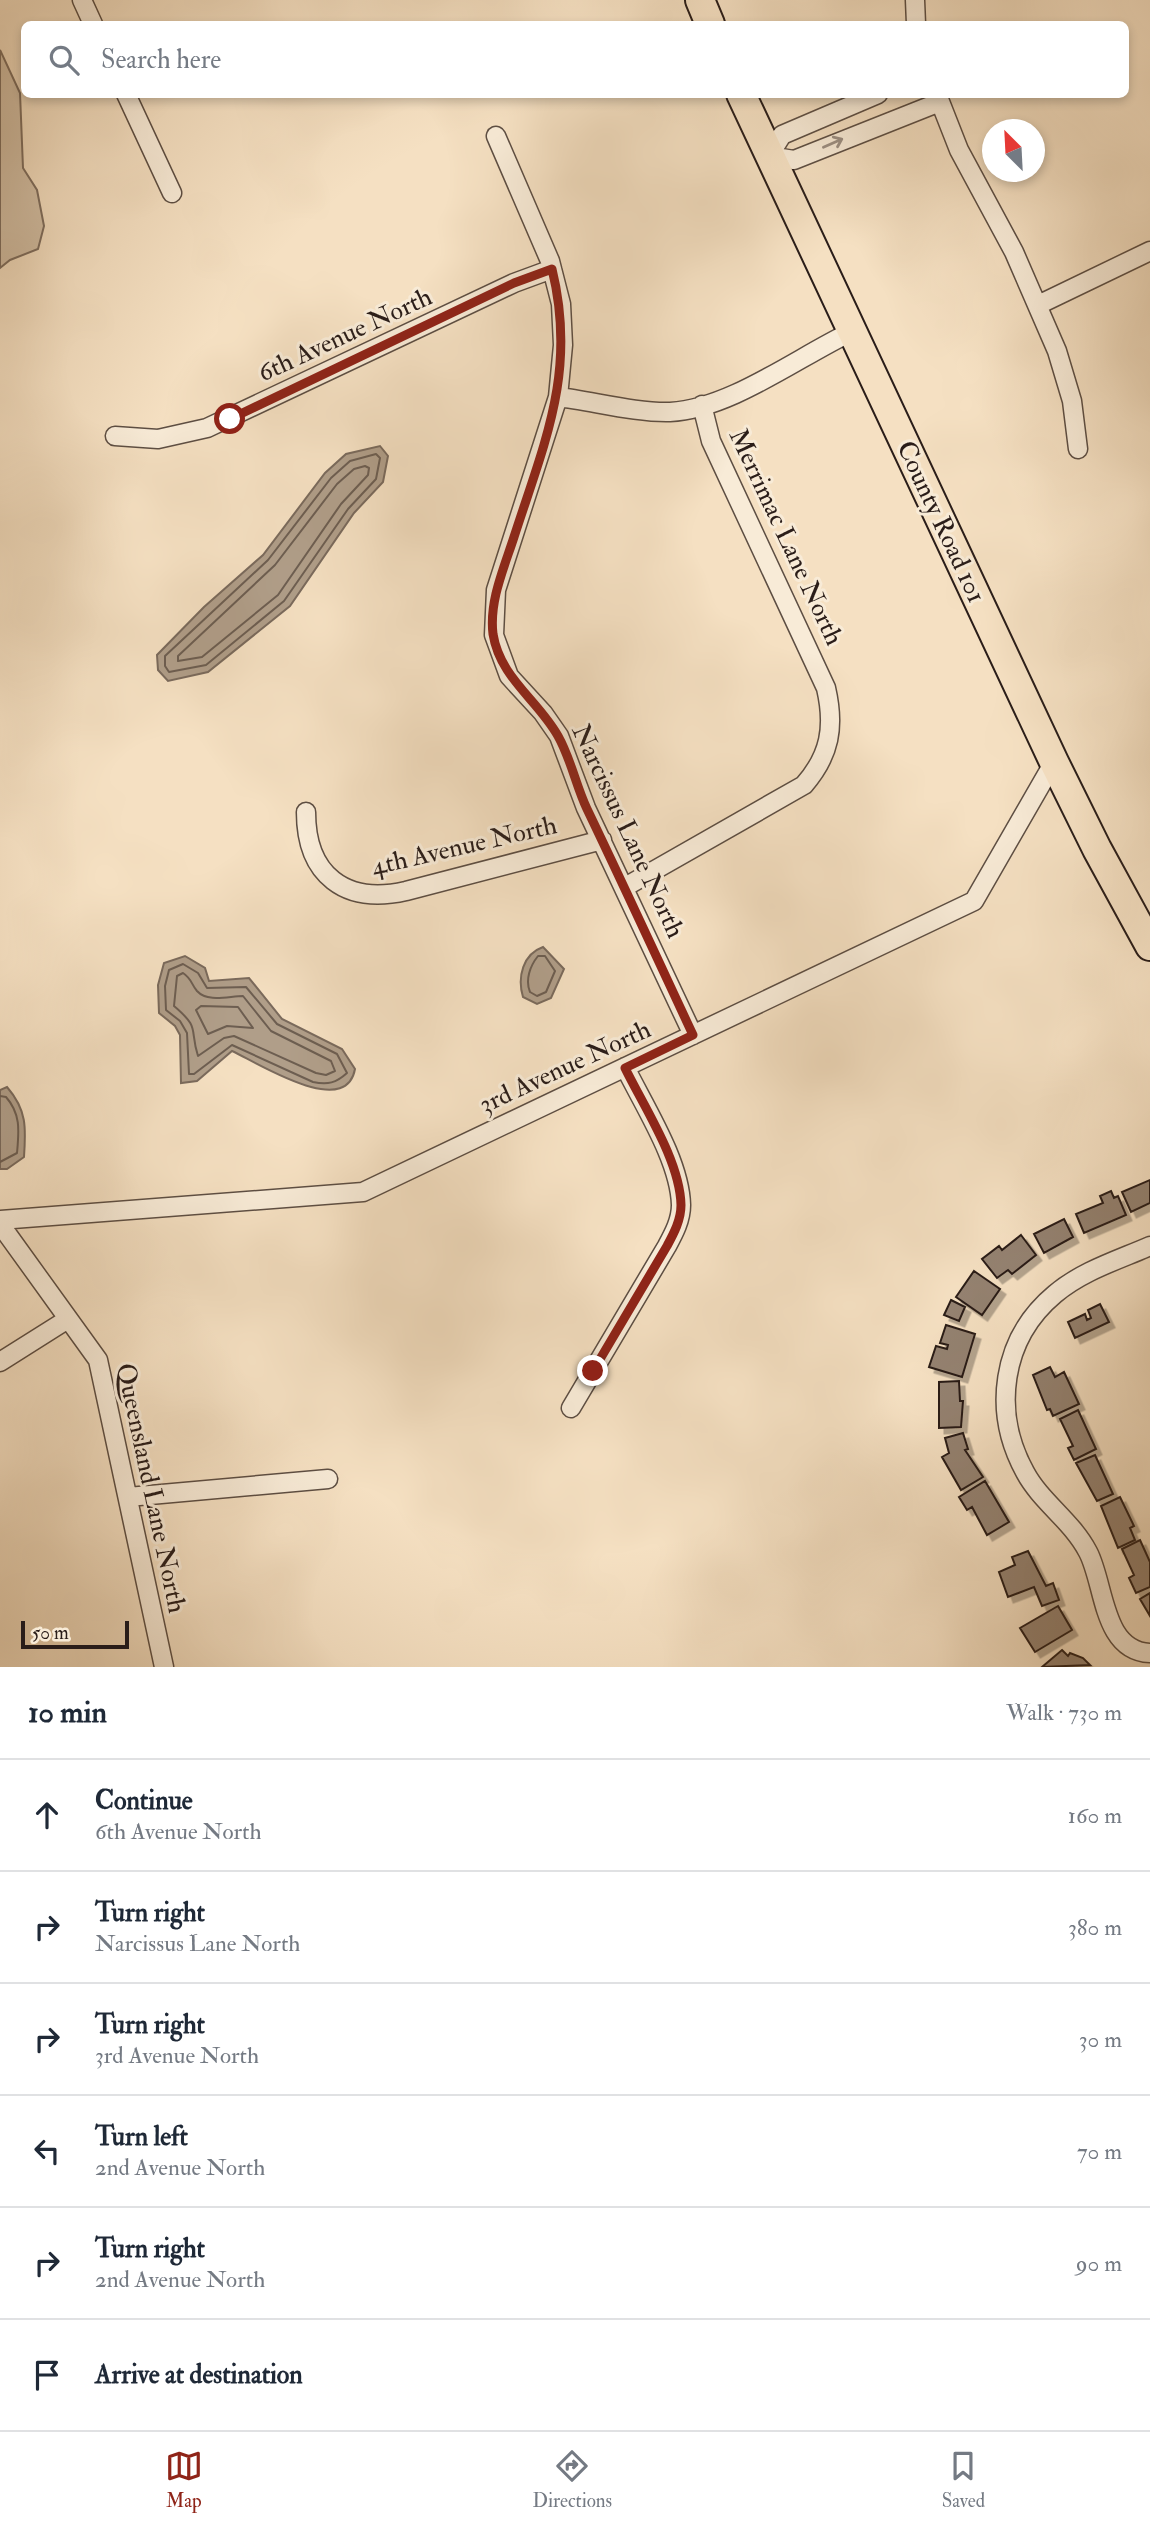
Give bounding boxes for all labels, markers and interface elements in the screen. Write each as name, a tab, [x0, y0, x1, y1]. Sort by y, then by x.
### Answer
search box	[21, 21, 1129, 98]
icon: search	[45, 41, 83, 79]
text: Search here	[101, 44, 221, 76]
north arrow	[982, 119, 1045, 182]
one-way arrow	[822, 136, 844, 149]
street label: 6th Avenue North	[253, 281, 437, 389]
route start	[214, 403, 245, 434]
street label: Merrimac Lane North	[722, 424, 850, 651]
street label: County Road 101	[890, 436, 992, 608]
street label: Narcissus Lane North	[564, 719, 692, 943]
street label: 4th Avenue North	[368, 809, 560, 883]
street label: 3rd Avenue North	[474, 1013, 656, 1121]
route end	[577, 1355, 608, 1386]
street label: Queensland Lane North	[109, 1360, 193, 1616]
scale bar	[21, 1618, 130, 1650]
text: 50 m	[32, 1621, 69, 1645]
text: 10 min	[28, 1694, 107, 1731]
text: Walk · 730 m	[1006, 1698, 1122, 1727]
text: Continue	[95, 1785, 193, 1817]
icon: ahead	[28, 1796, 66, 1834]
text: 160 m	[1068, 1801, 1122, 1830]
text: 6th Avenue North	[95, 1817, 262, 1846]
text: Turn right	[95, 1897, 205, 1929]
icon: right	[28, 1908, 66, 1946]
text: 380 m	[1068, 1913, 1122, 1942]
text: Narcissus Lane North	[95, 1929, 300, 1958]
text: Turn right	[95, 2009, 205, 2041]
icon: right	[28, 2020, 66, 2058]
text: 30 m	[1079, 2025, 1122, 2054]
text: 3rd Avenue North	[95, 2041, 259, 2070]
text: Turn left	[95, 2121, 188, 2153]
icon: left	[28, 2132, 66, 2170]
text: 70 m	[1077, 2137, 1122, 2166]
text: 2nd Avenue North	[95, 2153, 265, 2182]
text: Turn right	[95, 2233, 205, 2265]
icon: right	[28, 2244, 66, 2282]
text: 90 m	[1076, 2249, 1122, 2278]
text: 2nd Avenue North	[95, 2265, 265, 2294]
icon: arrive	[28, 2356, 66, 2394]
text: Arrive at destination	[95, 2359, 303, 2391]
tab: Map	[165, 2447, 203, 2513]
tab: Directions	[532, 2447, 612, 2513]
tab: Saved	[942, 2447, 985, 2513]

